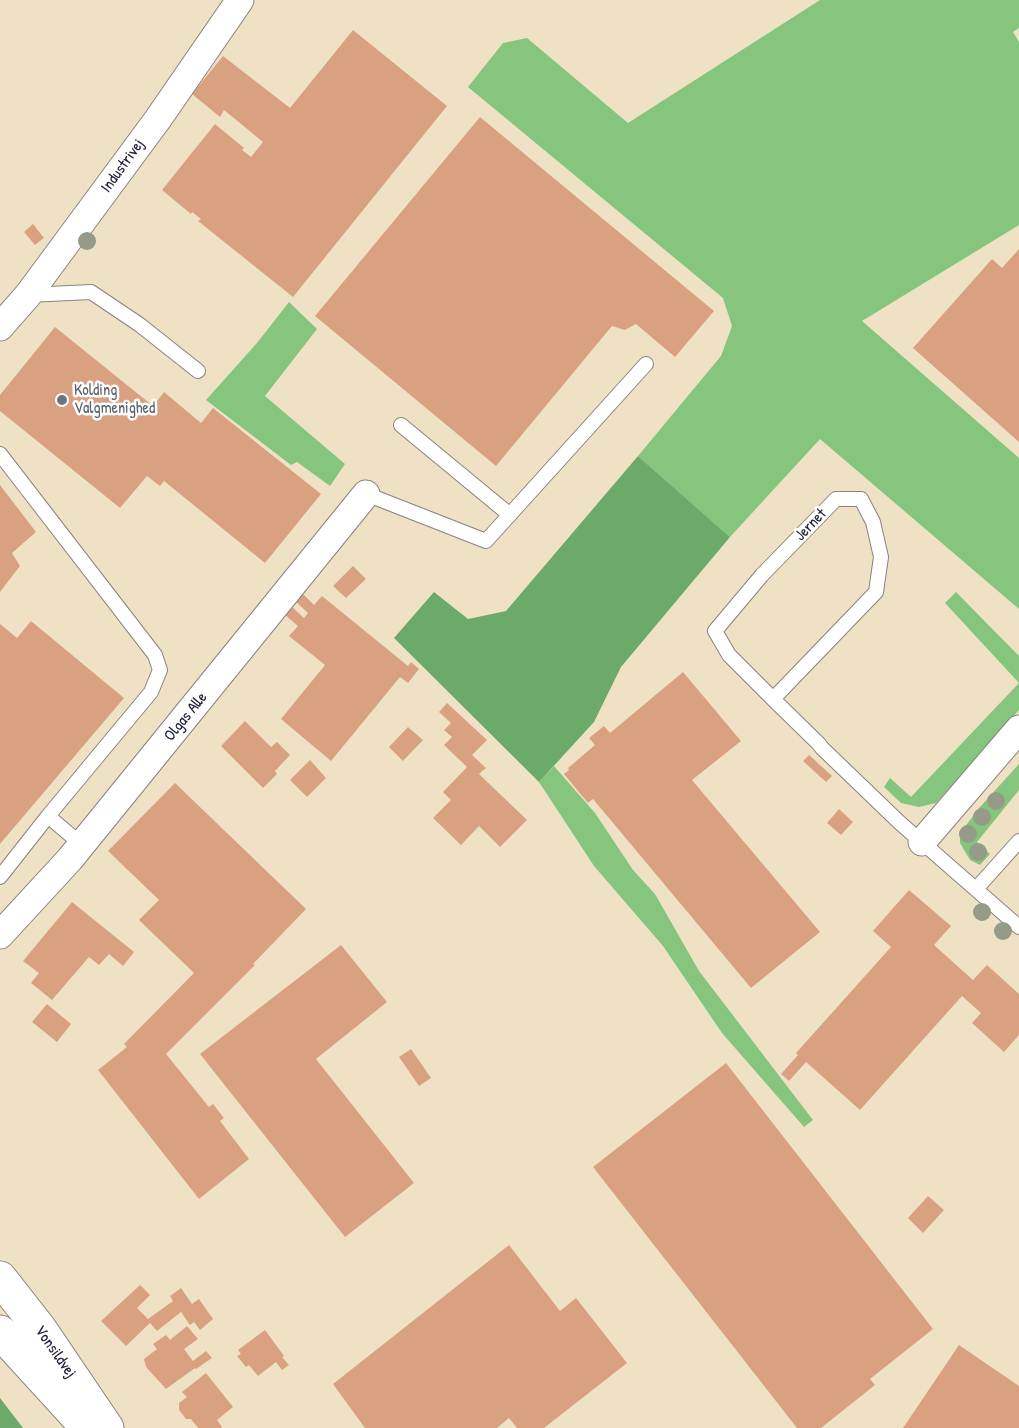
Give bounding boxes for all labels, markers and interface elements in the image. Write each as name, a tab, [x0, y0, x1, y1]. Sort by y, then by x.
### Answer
street label: Industrivej	[97, 135, 149, 197]
place label: Kolding Valgmenighed	[74, 381, 155, 419]
marker: Kolding Valgmenighed	[55, 393, 69, 407]
street label: Jernet	[791, 505, 831, 545]
street label: Olgas Alle	[160, 689, 212, 745]
street label: Vonsildvej	[30, 1322, 80, 1382]

